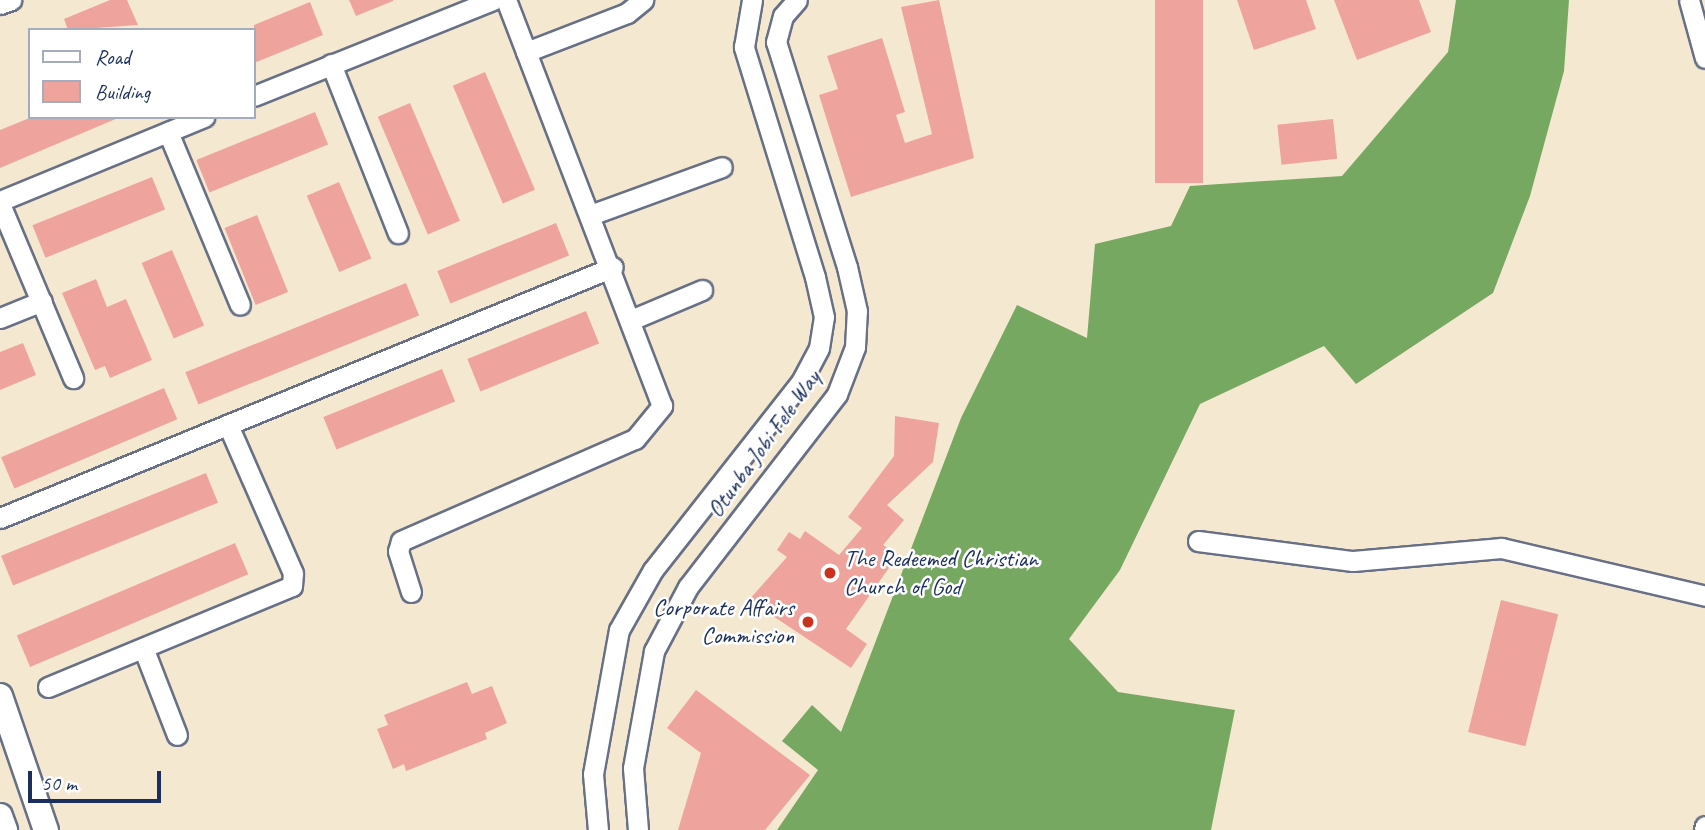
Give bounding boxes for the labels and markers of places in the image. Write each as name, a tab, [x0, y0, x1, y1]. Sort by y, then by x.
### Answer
place label: The Redeemed Christian Church of God	[844, 545, 1040, 601]
marker: The Redeemed Christian Church of God	[822, 565, 838, 581]
place label: Corporate Affairs Commission	[652, 594, 794, 650]
marker: Corporate Affairs Commission	[800, 614, 816, 630]

